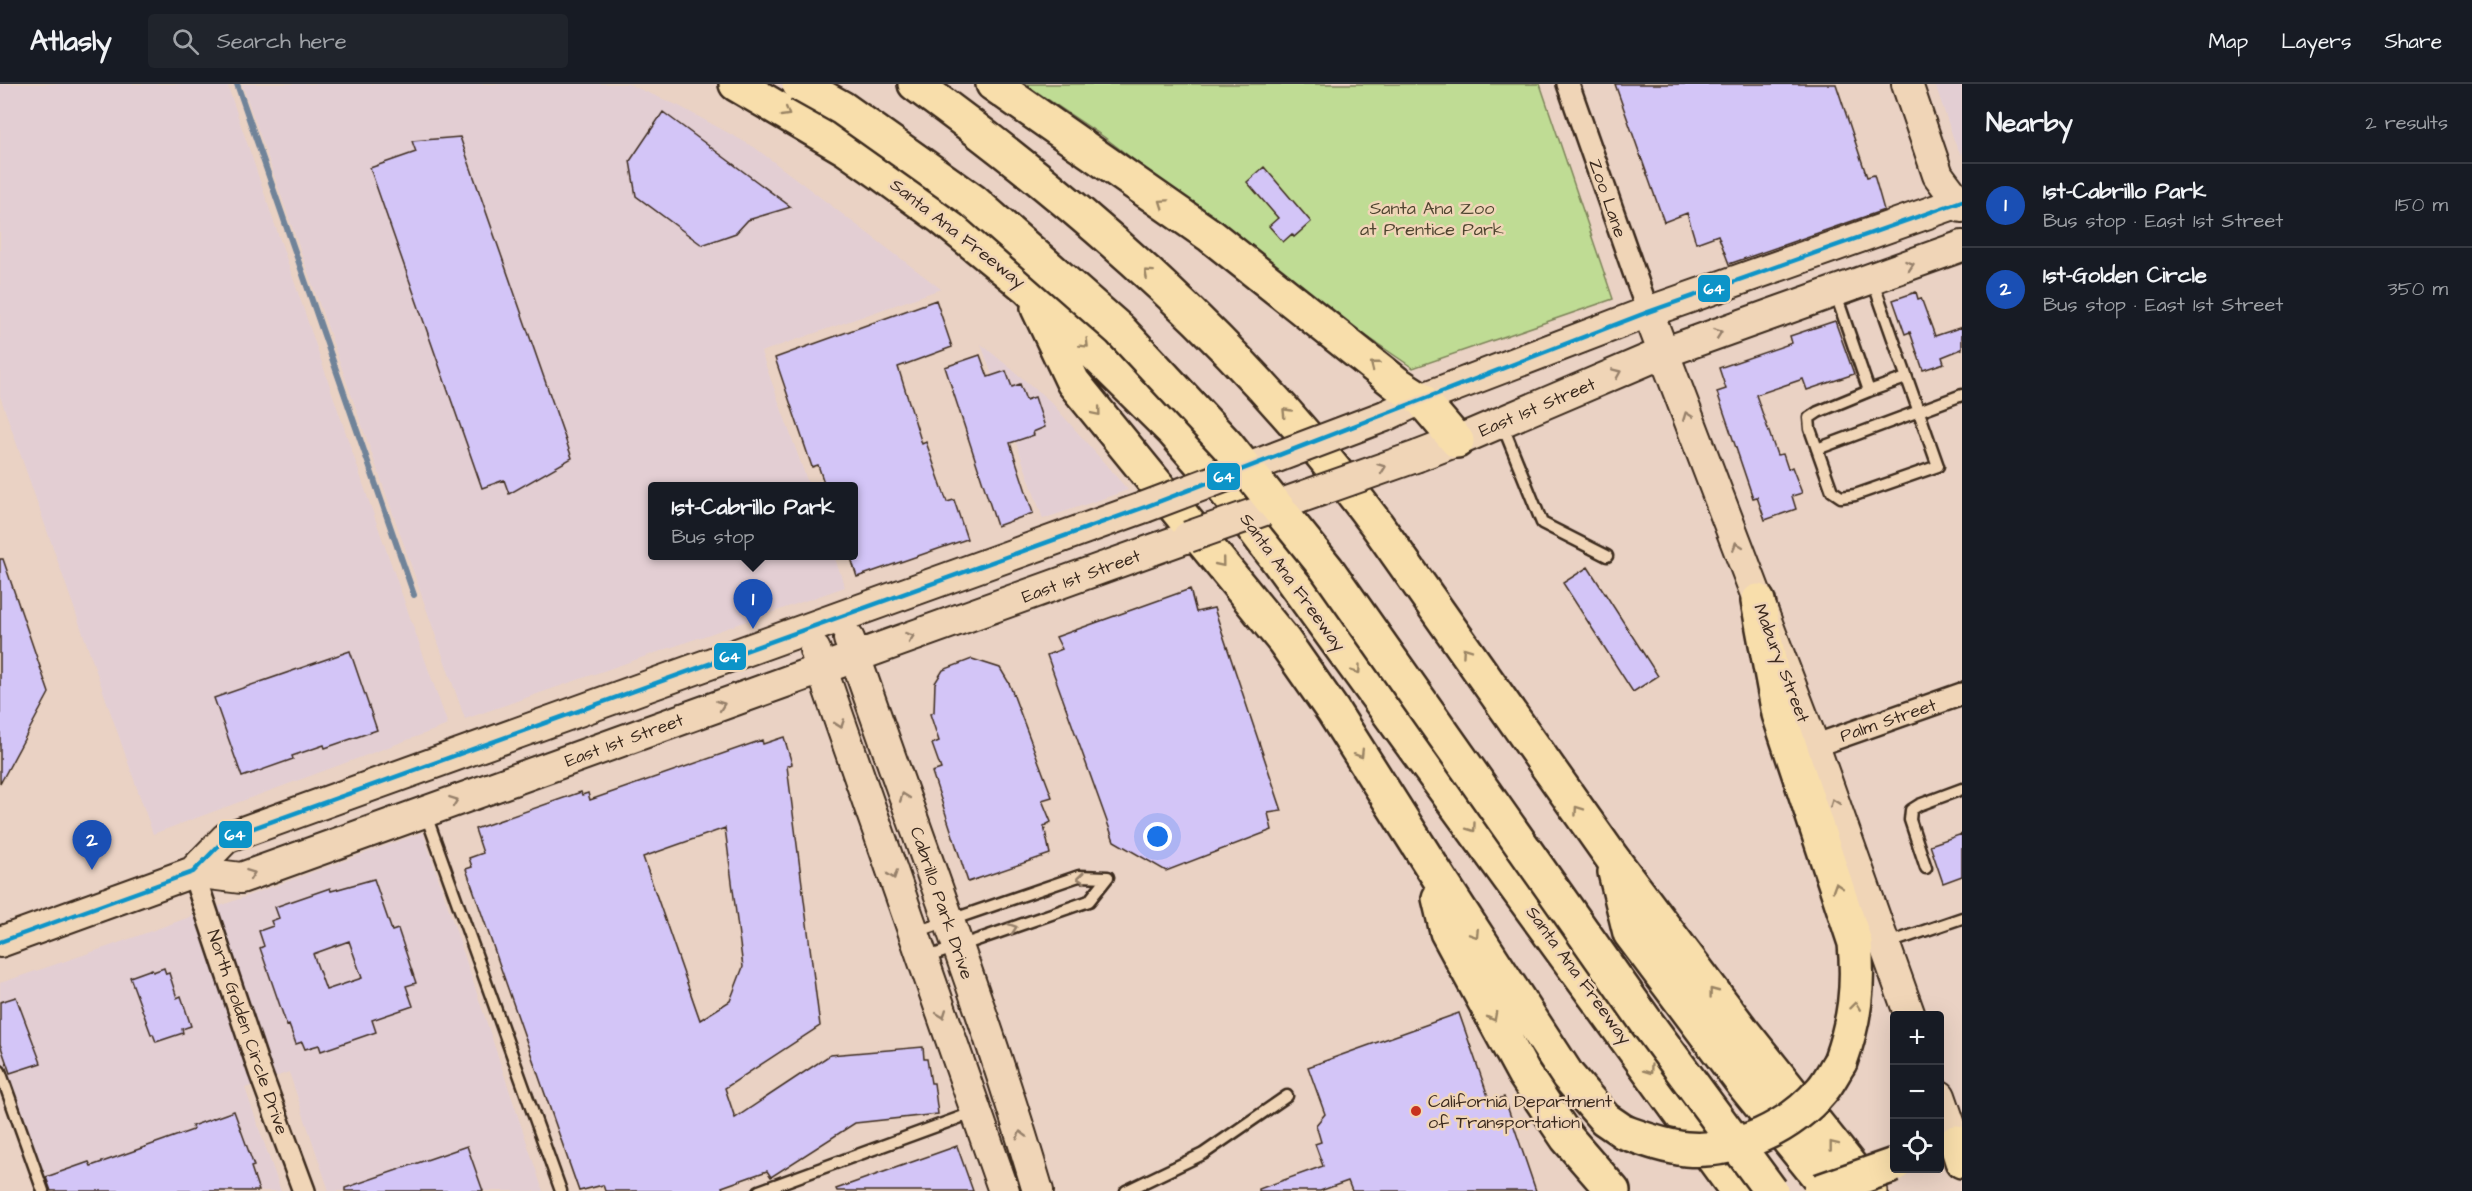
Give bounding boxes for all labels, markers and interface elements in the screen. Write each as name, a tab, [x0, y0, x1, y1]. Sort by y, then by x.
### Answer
search box	[148, 14, 568, 68]
text: Atlasly	[30, 22, 112, 61]
icon: search	[169, 25, 202, 58]
text: Search here	[217, 26, 347, 57]
text: Map	[2208, 27, 2248, 56]
text: Layers	[2281, 27, 2351, 56]
text: Share	[2384, 27, 2442, 56]
text: Nearby	[1986, 105, 2073, 141]
one-way arrow	[780, 106, 790, 118]
text: 2 results	[2365, 109, 2448, 137]
street label: Zoo Lane	[1582, 155, 1633, 241]
street label: Santa Ana Freeway	[884, 173, 1031, 295]
text: 1st-Cabrillo Park	[2043, 176, 2206, 207]
text: 1	[2004, 191, 2007, 219]
text: 150 m	[2395, 191, 2448, 219]
park label: Santa Ana Zoo at Prentice Park	[1360, 196, 1504, 242]
one-way arrow	[1159, 199, 1170, 210]
text: Bus stop · East 1st Street	[2043, 207, 2283, 235]
one-way arrow	[1904, 259, 1915, 272]
text: 1st-Golden Circle	[2043, 260, 2207, 291]
one-way arrow	[1144, 269, 1155, 280]
line badge: 64	[1697, 274, 1731, 303]
text: 2	[2000, 275, 2011, 303]
text: 350 m	[2387, 275, 2448, 303]
text: 64	[1704, 278, 1725, 300]
text: Bus stop · East 1st Street	[2043, 291, 2283, 319]
one-way arrow	[1713, 328, 1723, 341]
one-way arrow	[1077, 336, 1088, 347]
one-way arrow	[1370, 362, 1381, 373]
one-way arrow	[1610, 368, 1621, 380]
street label: East 1st Street	[1475, 371, 1600, 443]
one-way arrow	[1090, 405, 1101, 416]
one-way arrow	[1282, 408, 1293, 419]
one-way arrow	[1682, 411, 1694, 422]
line badge: 64	[1206, 462, 1241, 491]
one-way arrow	[1376, 463, 1387, 476]
text: 64	[1214, 466, 1235, 488]
popup	[648, 482, 858, 560]
text: 1st-Cabrillo Park	[671, 492, 835, 523]
street label: Santa Ana Freeway	[1233, 508, 1351, 657]
text: Bus stop	[671, 523, 754, 551]
one-way arrow	[1732, 542, 1744, 553]
street label: East 1st Street	[1018, 543, 1145, 610]
one-way arrow	[1213, 556, 1224, 567]
pin: 1	[734, 580, 772, 629]
street label: Mabury Street	[1746, 600, 1816, 727]
one-way arrow	[904, 632, 915, 645]
line badge: 64	[713, 642, 747, 671]
text: 64	[720, 646, 741, 668]
one-way arrow	[1462, 646, 1473, 657]
one-way arrow	[1350, 663, 1361, 674]
street label: Palm Street	[1837, 692, 1940, 749]
one-way arrow	[715, 700, 725, 713]
street label: East 1st Street	[561, 707, 688, 774]
one-way arrow	[833, 718, 846, 729]
one-way arrow	[1353, 748, 1365, 758]
one-way arrow	[899, 792, 912, 803]
one-way arrow	[448, 795, 459, 808]
one-way arrow	[1829, 798, 1842, 809]
one-way arrow	[1574, 806, 1585, 817]
pin: 2	[72, 820, 112, 870]
line badge: 64	[218, 820, 253, 849]
one-way arrow	[1465, 821, 1476, 832]
your location	[1143, 822, 1172, 851]
text: 64	[225, 824, 246, 846]
street label: Cabrillo Park Drive	[904, 824, 979, 983]
one-way arrow	[245, 868, 256, 881]
one-way arrow	[886, 869, 899, 880]
one-way arrow	[1077, 871, 1086, 884]
one-way arrow	[1832, 882, 1844, 893]
street label: Santa Ana Freeway	[1519, 901, 1637, 1050]
one-way arrow	[1007, 922, 1018, 935]
street label: North Golden Circle Drive	[201, 926, 294, 1138]
one-way arrow	[1468, 927, 1479, 938]
one-way arrow	[1709, 987, 1720, 998]
one-way arrow	[1848, 1001, 1861, 1011]
one-way arrow	[935, 1008, 948, 1019]
one-way arrow	[1486, 1011, 1497, 1021]
map controls	[1890, 1011, 1944, 1173]
button: +	[1890, 1011, 1944, 1065]
one-way arrow	[1642, 1063, 1653, 1074]
button: −	[1890, 1065, 1944, 1119]
place label: California Department of Transportation	[1428, 1089, 1613, 1135]
marker: California Department of Transportation	[1409, 1104, 1423, 1118]
button: locate	[1890, 1119, 1944, 1173]
one-way arrow	[1016, 1130, 1028, 1141]
one-way arrow	[1830, 1141, 1841, 1152]

